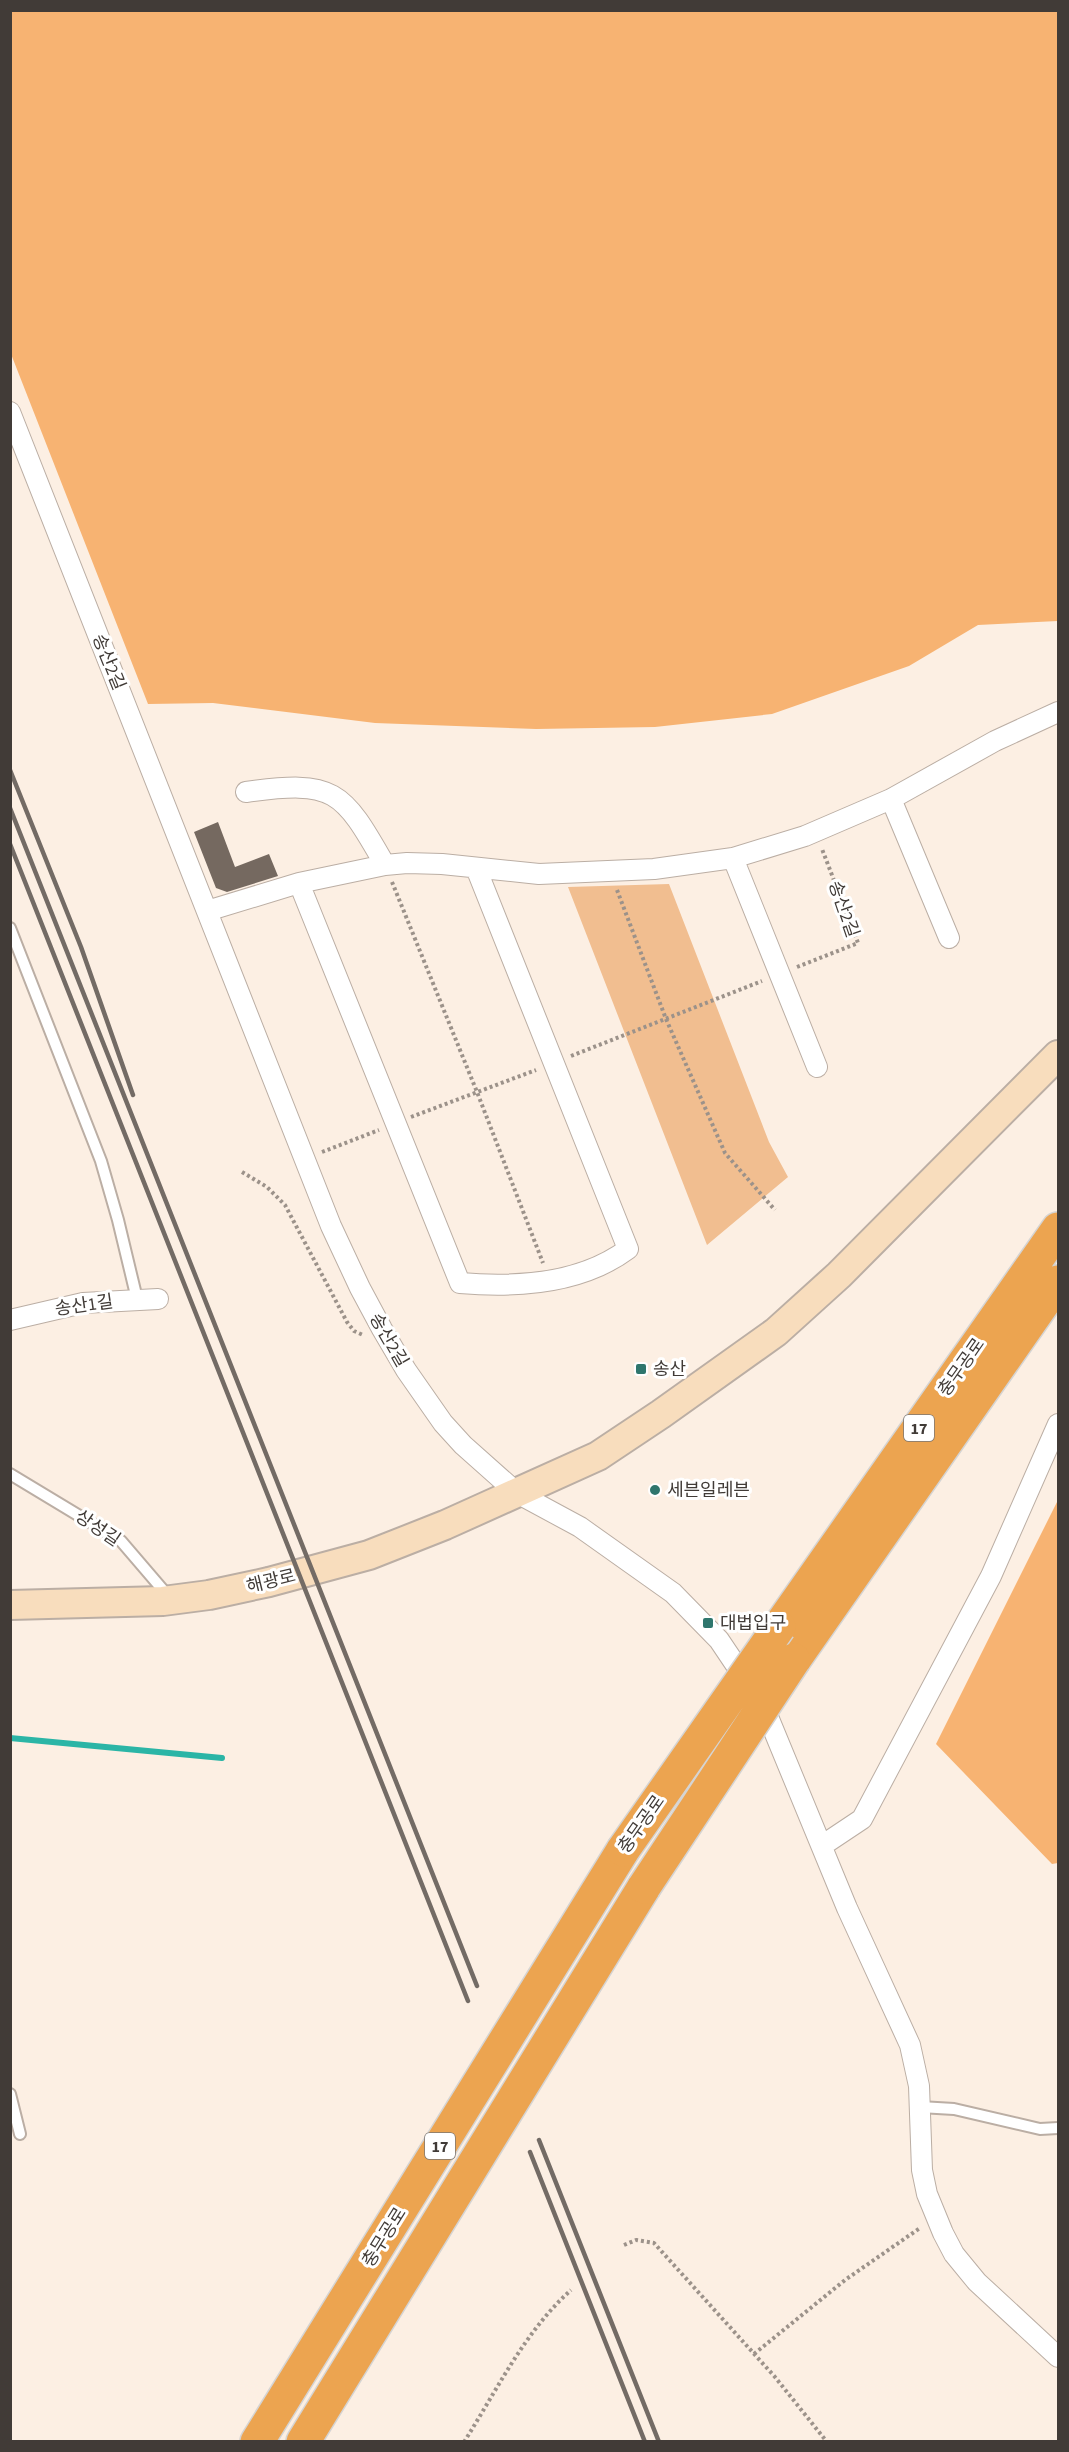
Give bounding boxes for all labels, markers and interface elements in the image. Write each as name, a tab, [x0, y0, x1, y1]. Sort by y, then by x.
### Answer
street label: 송산2길	[86, 630, 131, 694]
street label: 송산2길	[822, 877, 865, 941]
street label: 송산1길	[53, 1289, 115, 1322]
street label: 송산2길	[363, 1309, 414, 1372]
street label: 충무공로	[932, 1333, 991, 1402]
place label: 송산	[653, 1357, 686, 1382]
marker: 송산	[634, 1362, 648, 1376]
road number: 17	[904, 1415, 934, 1441]
place label: 세븐일레븐	[667, 1478, 750, 1503]
marker: 세븐일레븐	[648, 1483, 662, 1497]
street label: 상성길	[70, 1504, 125, 1553]
street label: 해광로	[244, 1563, 298, 1600]
place label: 대법입구	[720, 1611, 786, 1636]
marker: 대법입구	[701, 1616, 715, 1630]
street label: 충무공로	[612, 1790, 671, 1859]
road number: 17	[425, 2133, 455, 2159]
street label: 충무공로	[356, 2203, 413, 2272]

